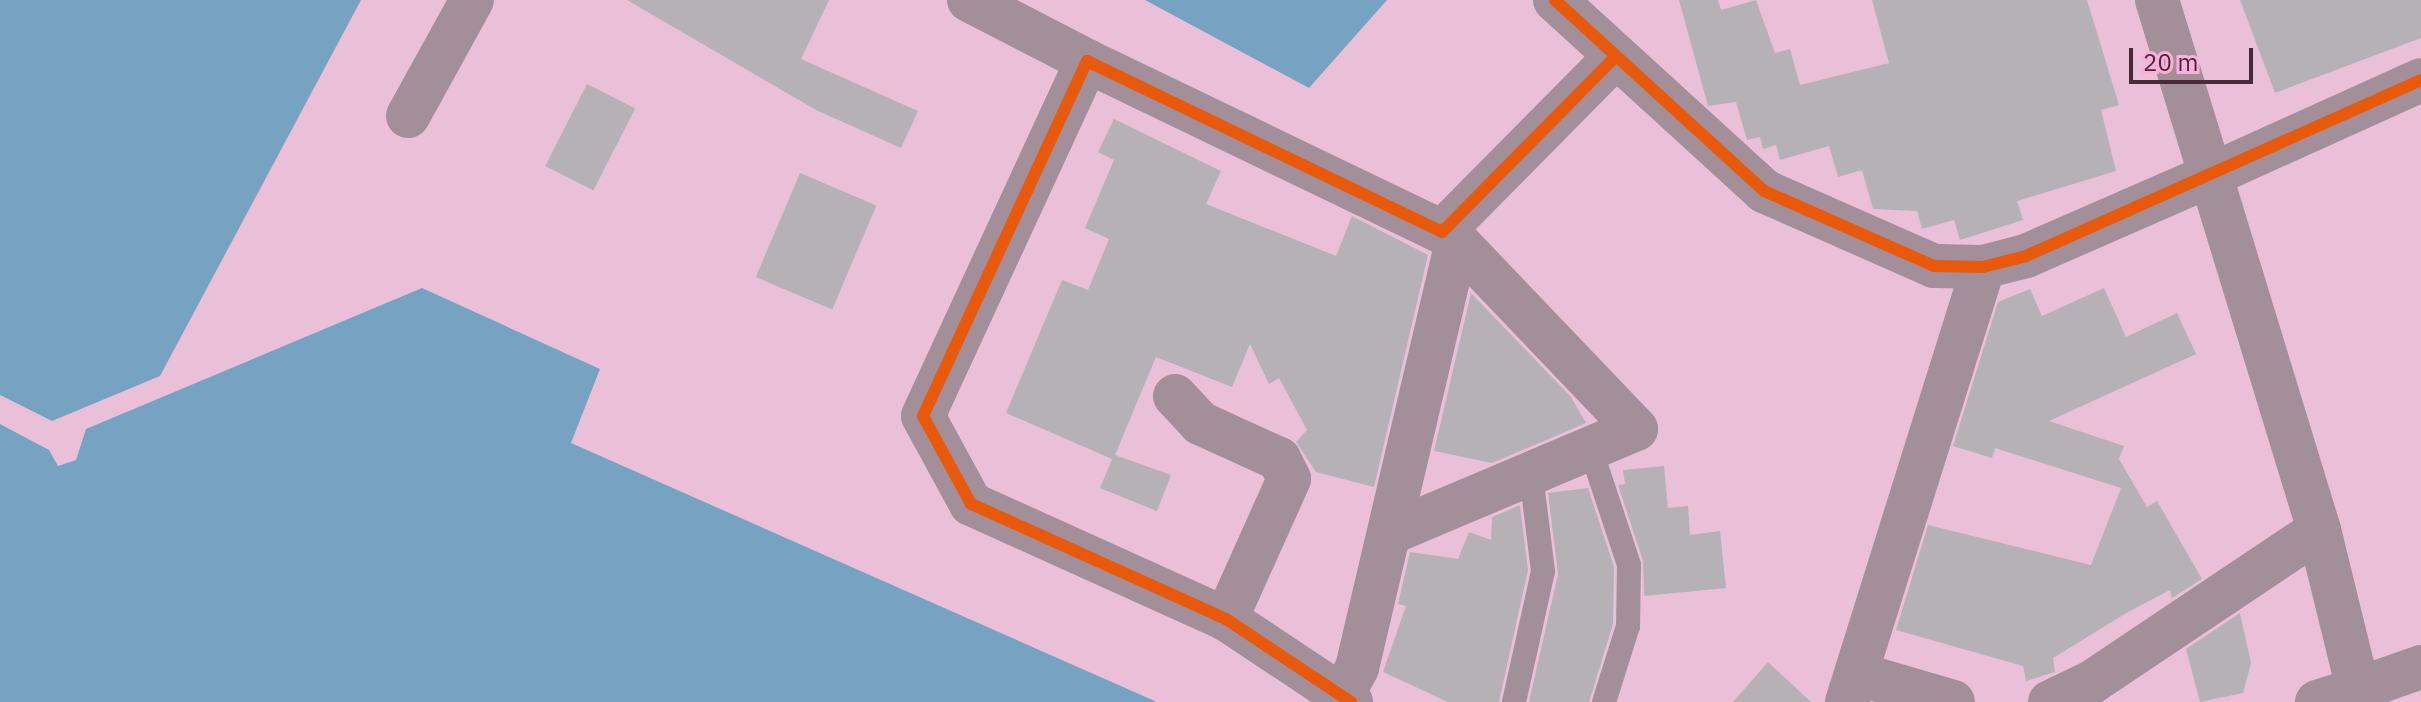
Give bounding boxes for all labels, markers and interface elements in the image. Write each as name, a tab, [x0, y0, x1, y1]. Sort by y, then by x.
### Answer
scale bar	[2133, 32, 2257, 82]
text: 20 m	[2143, 46, 2198, 78]

